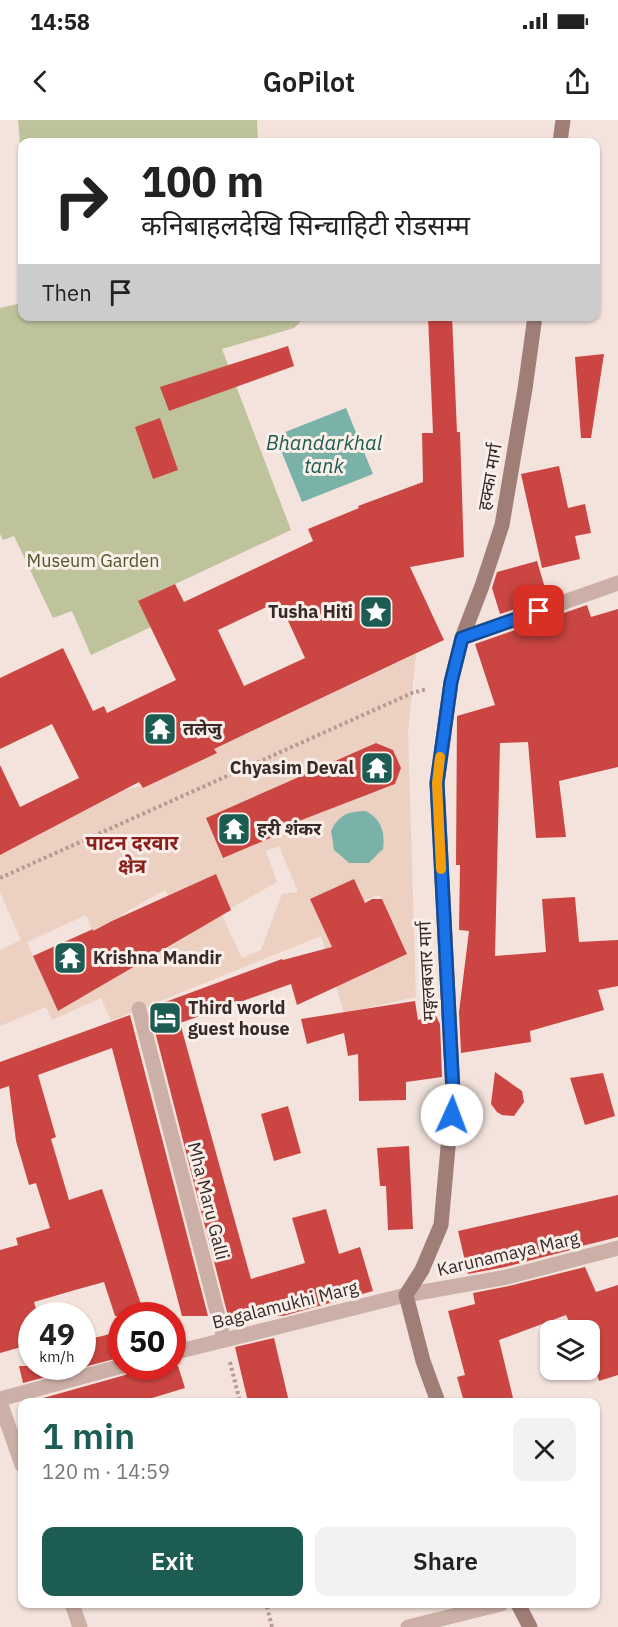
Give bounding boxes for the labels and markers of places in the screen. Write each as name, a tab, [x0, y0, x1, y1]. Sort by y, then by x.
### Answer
pin	[513, 585, 564, 636]
place icon: Tusha Hiti	[358, 594, 394, 630]
place label: Tusha Hiti	[268, 600, 353, 623]
temple icon: तलेजु	[142, 711, 178, 747]
place label: तलेजु	[183, 717, 223, 740]
temple icon: Chyasim Deval	[359, 750, 395, 786]
place label: Chyasim Deval	[230, 756, 355, 779]
temple icon: हरी शंकर	[216, 811, 252, 847]
place label: हरी शंकर	[257, 817, 322, 840]
temple icon: Krishna Mandir	[52, 940, 88, 976]
place label: Krishna Mandir	[93, 946, 222, 969]
place label: Third world guest house	[188, 996, 290, 1040]
hotel icon: Third world guest house	[147, 1000, 183, 1036]

